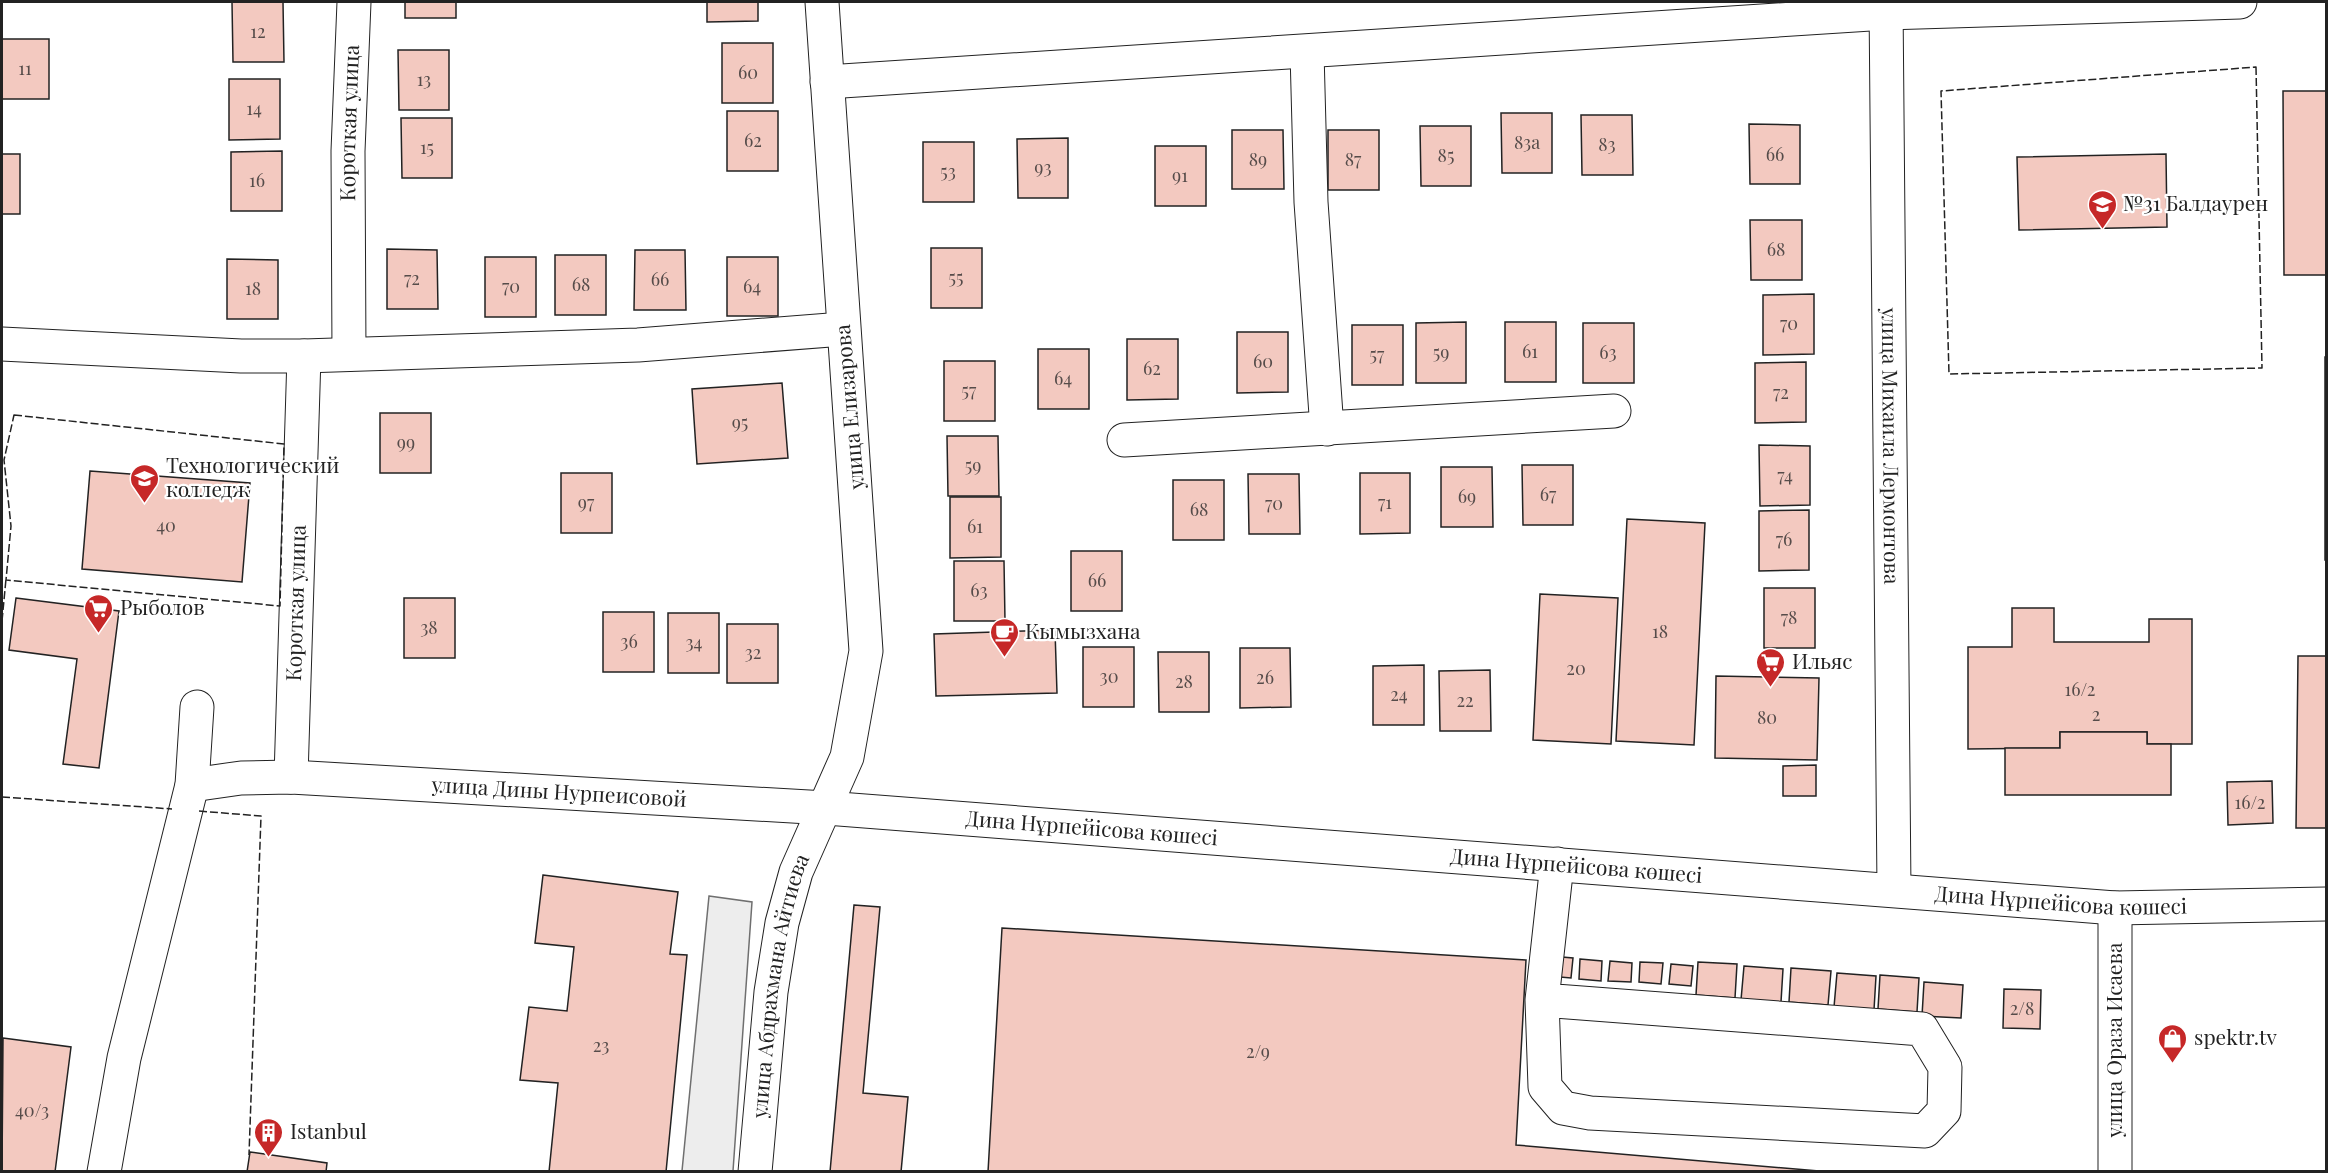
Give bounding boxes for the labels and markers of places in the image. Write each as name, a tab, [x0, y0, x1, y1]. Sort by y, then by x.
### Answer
school or university icon: №31 Балдаурен	[2086, 188, 2118, 230]
place label: №31 Балдаурен	[2123, 188, 2268, 216]
place label: Технологический колледж	[166, 450, 340, 502]
school or university icon: Технологический колледж	[129, 462, 161, 504]
supermarket icon: Рыболов	[83, 592, 115, 634]
place label: Рыболов	[120, 592, 205, 620]
cafe icon: Кымызхана	[988, 616, 1020, 658]
place label: Кымызхана	[1025, 616, 1141, 644]
supermarket icon: Ильяс	[1755, 646, 1787, 688]
place label: Ильяс	[1792, 646, 1852, 674]
shop icon: spektr.tv	[2157, 1022, 2189, 1064]
place label: spektr.tv	[2194, 1022, 2277, 1050]
building icon: Istanbul	[253, 1116, 285, 1158]
place label: Istanbul	[290, 1116, 367, 1144]

